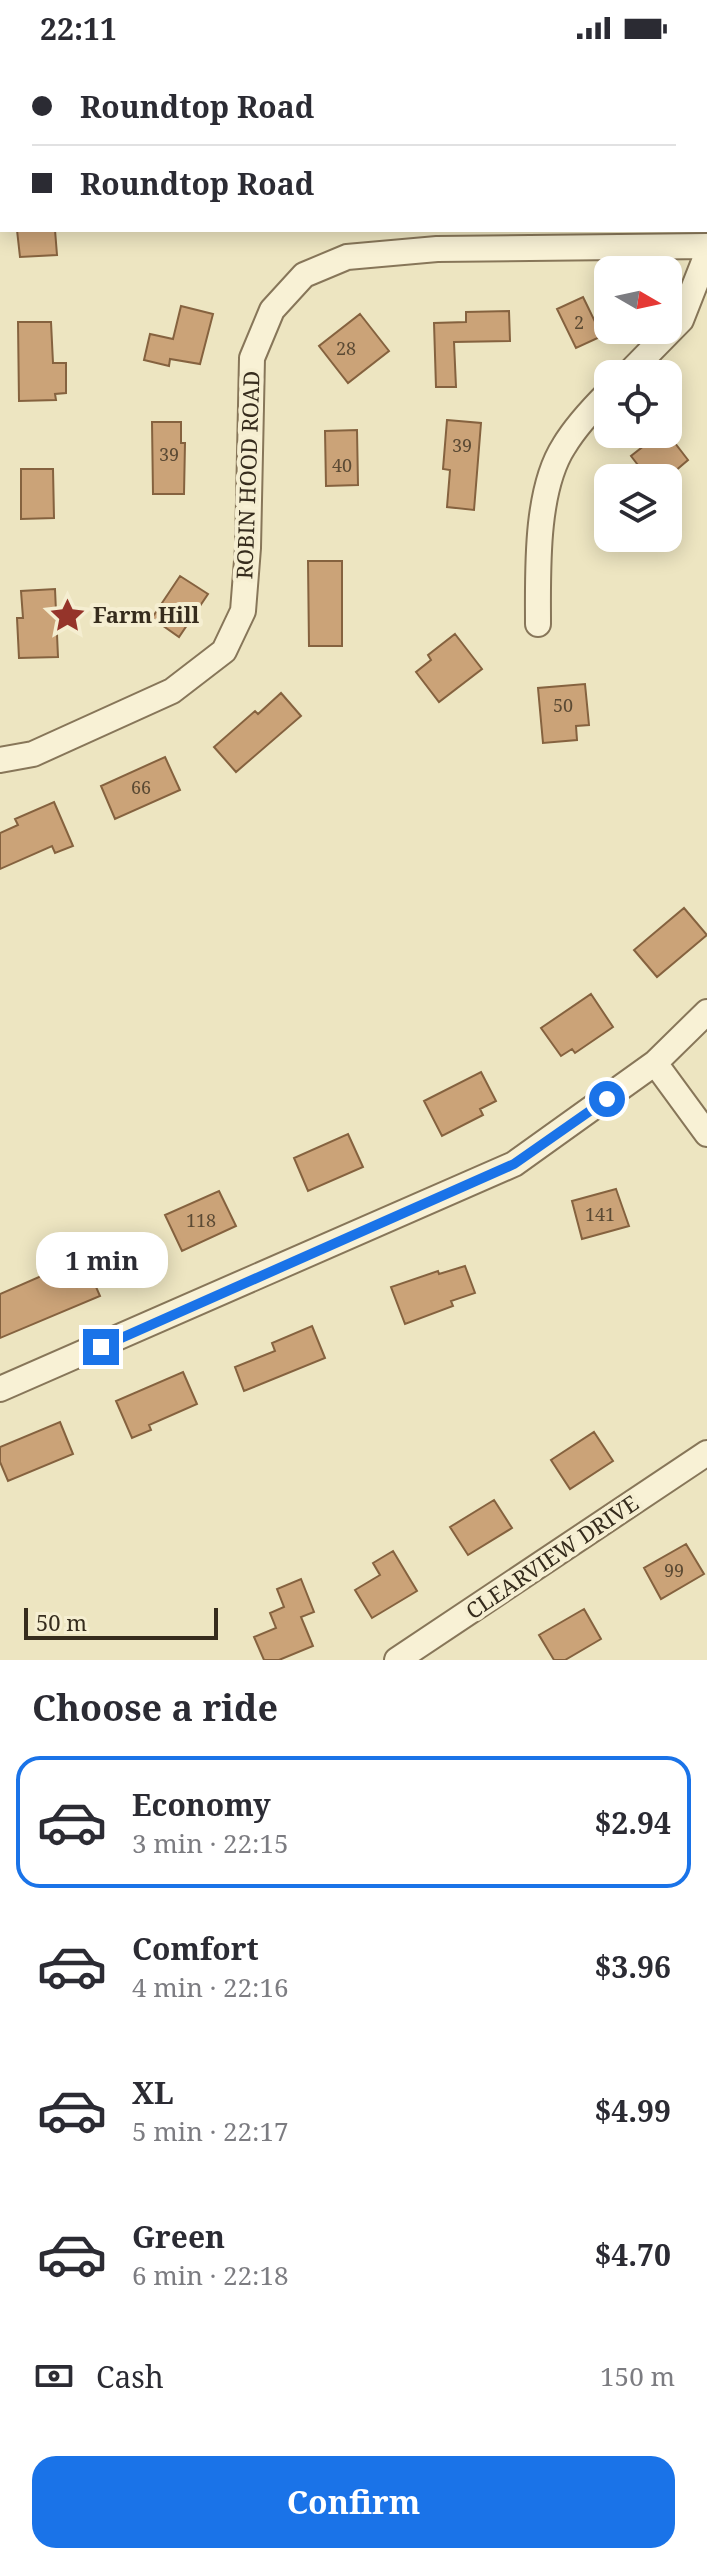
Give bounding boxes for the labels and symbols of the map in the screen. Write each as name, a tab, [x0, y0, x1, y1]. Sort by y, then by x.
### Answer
north arrow	[594, 256, 682, 344]
house number: 2	[574, 310, 584, 334]
house number: 28	[336, 336, 356, 360]
street label: ROBIN HOOD ROAD	[228, 370, 266, 580]
house number: 39	[452, 433, 472, 457]
house number: 39	[159, 442, 179, 466]
house number: 40	[332, 453, 352, 477]
place icon: Farm Hill	[48, 596, 86, 634]
place label: Farm Hill	[93, 599, 199, 629]
house number: 50	[553, 693, 573, 717]
house number: 66	[131, 775, 151, 799]
route start	[589, 1081, 625, 1117]
house number: 141	[585, 1202, 615, 1226]
house number: 118	[186, 1208, 216, 1232]
callout: 1 min	[35, 1231, 167, 1287]
route end	[83, 1329, 119, 1365]
street label: CLEARVIEW DRIVE	[459, 1487, 644, 1625]
house number: 99	[664, 1558, 684, 1582]
scale bar	[24, 1604, 218, 1640]

